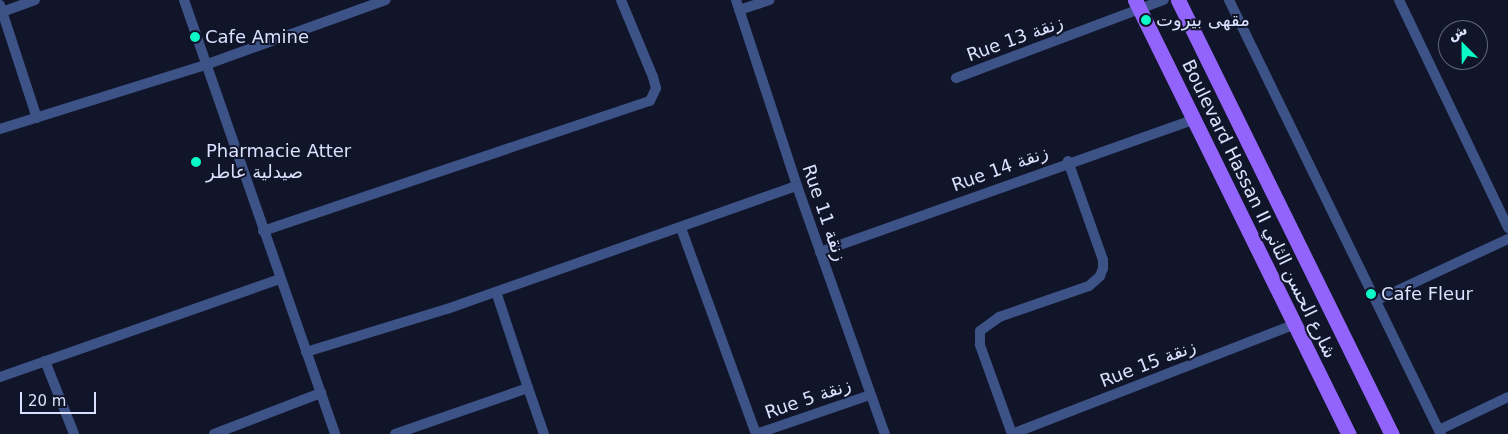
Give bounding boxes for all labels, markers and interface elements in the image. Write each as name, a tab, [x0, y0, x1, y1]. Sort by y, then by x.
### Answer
place label: مقهى بيروت	[1156, 9, 1250, 31]
street label: Rue 13 زنقة	[964, 12, 1066, 66]
marker: مقهى بيروت	[1140, 14, 1152, 26]
north arrow	[1438, 20, 1488, 70]
text: ش	[1446, 21, 1470, 43]
place label: Cafe Amine	[205, 26, 309, 48]
marker: Cafe Amine	[189, 31, 201, 43]
street label: Boulevard Hassan II شارع الحسن الثاني	[1177, 56, 1341, 362]
place label: Pharmacie Atter صيدلية عاطر	[206, 141, 351, 183]
street label: Rue 14 زنقة	[949, 142, 1051, 196]
marker: Pharmacie Atter صيدلية عاطر	[190, 156, 202, 168]
street label: Rue 11 زنقة	[797, 162, 851, 264]
place label: Cafe Fleur	[1381, 283, 1473, 305]
marker: Cafe Fleur	[1365, 288, 1377, 300]
street label: Rue 15 زنقة	[1097, 336, 1199, 392]
street label: Rue 5 زنقة	[762, 374, 854, 424]
scale bar	[22, 382, 99, 414]
text: 20 m	[28, 392, 66, 410]

